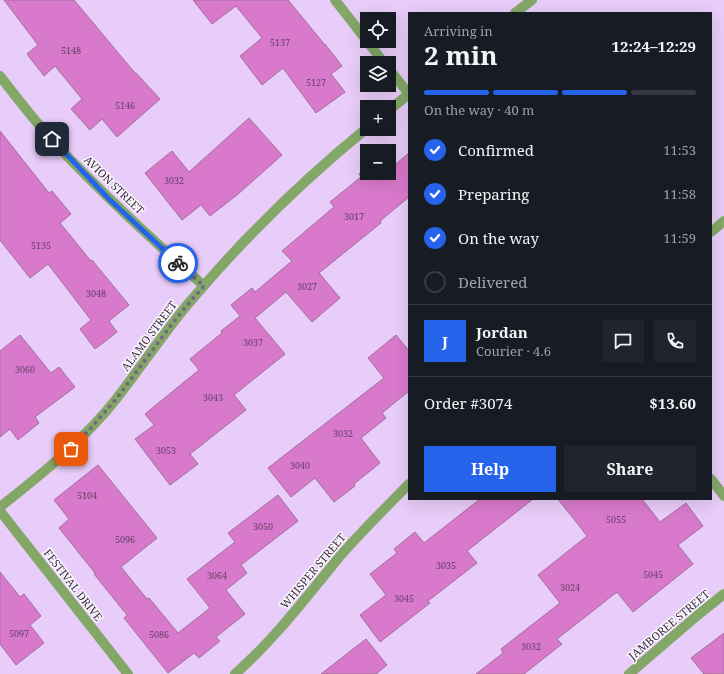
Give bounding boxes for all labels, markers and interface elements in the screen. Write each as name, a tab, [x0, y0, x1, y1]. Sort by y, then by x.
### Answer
map controls	[360, 12, 396, 180]
button: locate	[360, 12, 396, 48]
text: Arriving in	[424, 22, 493, 40]
house number: 5137	[270, 36, 290, 49]
text: 12:24–12:29	[612, 36, 696, 56]
text: 2 min	[424, 37, 498, 73]
house number: 5148	[61, 44, 81, 57]
button: layers	[360, 56, 396, 92]
house number: 5127	[306, 76, 326, 89]
house number: 5146	[115, 99, 135, 112]
button: +	[360, 100, 396, 136]
text: On the way · 40 m	[424, 101, 534, 119]
pin	[35, 122, 69, 156]
icon: home	[41, 128, 63, 150]
icon: check	[424, 139, 446, 161]
text: Confirmed	[458, 140, 534, 160]
text: 11:53	[663, 141, 696, 159]
button: −	[360, 144, 396, 180]
street label: AVION STREET	[81, 152, 148, 217]
house number: 3032	[164, 174, 184, 187]
icon: check	[424, 183, 446, 205]
text: Preparing	[458, 184, 529, 204]
text: 11:58	[663, 185, 696, 203]
house number: 3017	[344, 210, 364, 223]
icon: check	[424, 227, 446, 249]
text: On the way	[458, 228, 539, 248]
text: 11:59	[663, 229, 696, 247]
house number: 5135	[31, 239, 51, 252]
courier	[158, 243, 198, 283]
icon: bike	[167, 252, 189, 274]
text: Delivered	[458, 272, 527, 292]
house number: 3027	[297, 280, 317, 293]
house number: 3048	[86, 287, 106, 300]
street label: ALAMO STREET	[117, 297, 180, 374]
button: chat	[602, 320, 644, 362]
button: phone	[654, 320, 696, 362]
text: Jordan	[476, 322, 528, 342]
text: J	[442, 331, 448, 351]
house number: 3037	[243, 336, 263, 349]
text: Courier · 4.6	[476, 342, 551, 360]
house number: 3060	[15, 363, 35, 376]
house number: 3043	[203, 391, 223, 404]
text: Order #3074	[424, 393, 512, 413]
text: $13.60	[649, 393, 696, 413]
house number: 3032	[333, 427, 353, 440]
pin	[54, 432, 88, 466]
icon: bag	[60, 438, 82, 460]
house number: 3053	[156, 444, 176, 457]
button: Help	[424, 446, 556, 492]
button: Share	[564, 446, 696, 492]
house number: 3040	[290, 459, 310, 472]
house number: 5104	[77, 489, 97, 502]
house number: 5055	[606, 513, 626, 526]
house number: 3050	[253, 520, 273, 533]
street label: WHISPER STREET	[277, 530, 349, 612]
house number: 5096	[115, 533, 135, 546]
street label: FESTIVAL DRIVE	[41, 546, 106, 624]
house number: 3035	[436, 559, 456, 572]
house number: 5045	[643, 568, 663, 581]
house number: 3064	[207, 569, 227, 582]
house number: 3024	[560, 581, 580, 594]
street label: JAMBOREE STREET	[624, 586, 712, 664]
house number: 3045	[394, 592, 414, 605]
house number: 5097	[9, 627, 29, 640]
house number: 5086	[149, 628, 169, 641]
house number: 3032	[521, 640, 541, 653]

